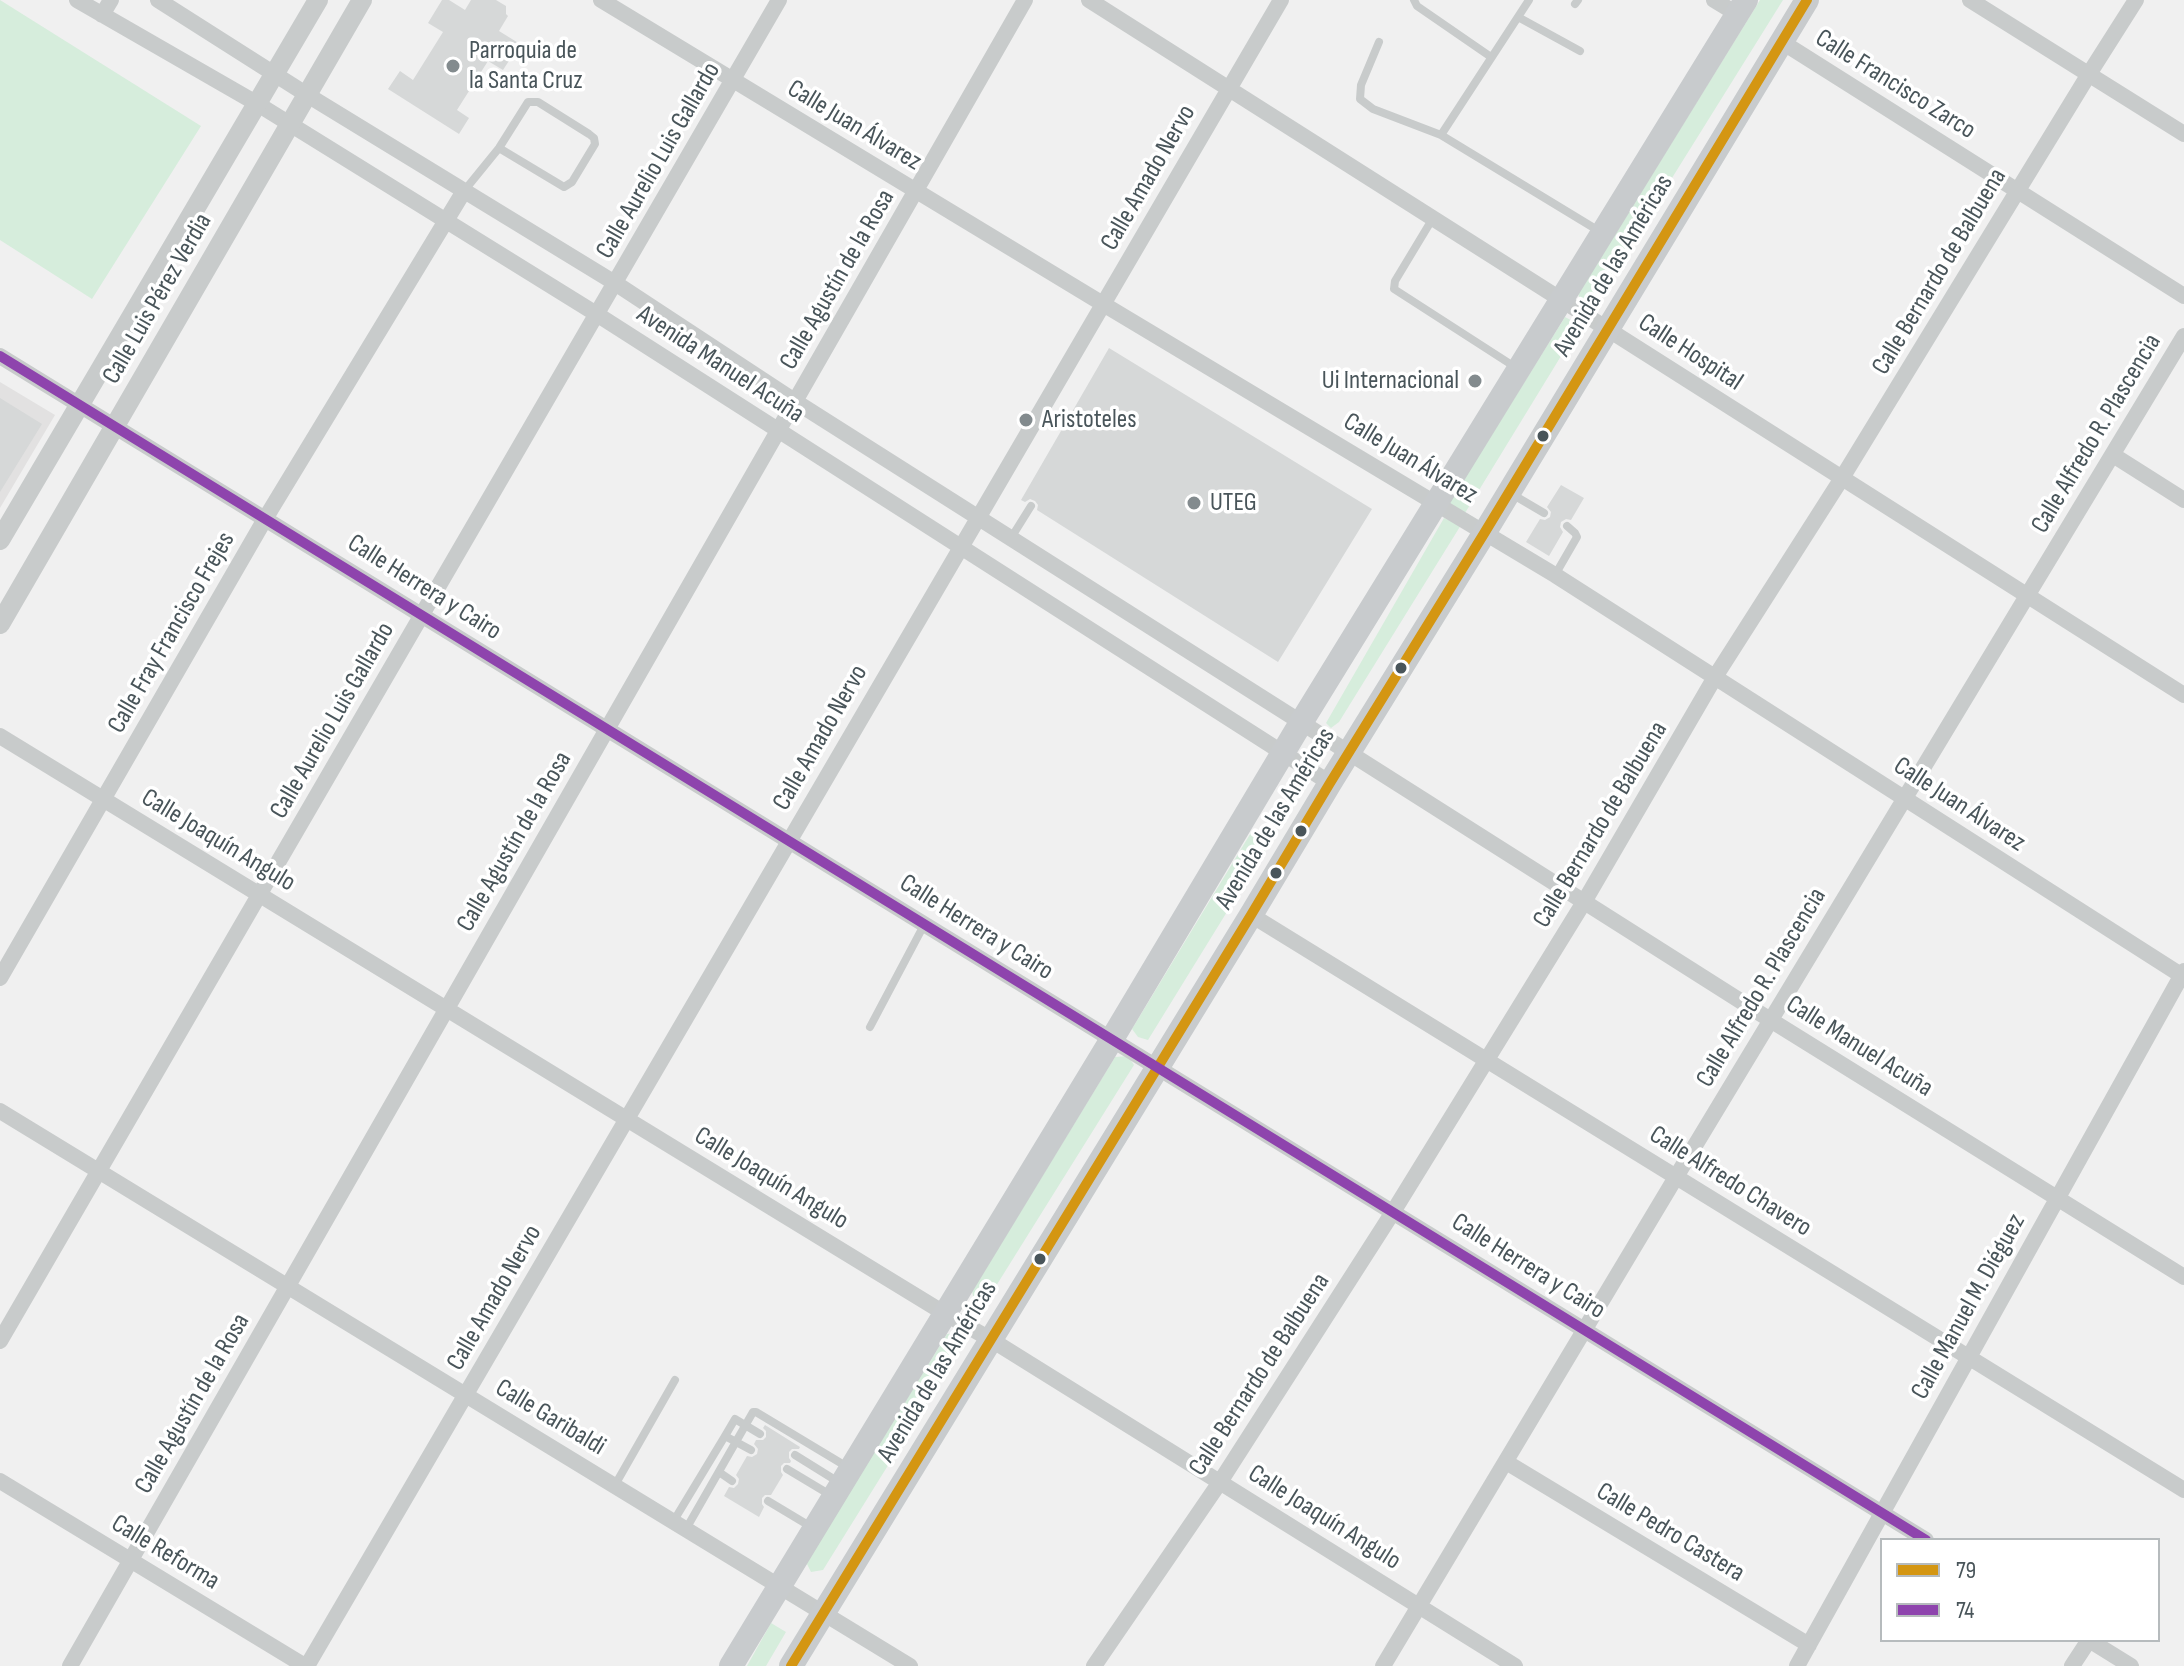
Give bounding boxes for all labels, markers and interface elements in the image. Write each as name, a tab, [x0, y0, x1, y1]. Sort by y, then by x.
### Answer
street label: Calle Francisco Zarco	[1809, 23, 1981, 147]
place label: Parroquia de la Santa Cruz	[469, 35, 583, 96]
marker: Parroquia de la Santa Cruz	[444, 57, 462, 75]
street label: Calle Aurelio Luis Gallardo	[590, 57, 728, 265]
street label: Calle Juan Álvarez	[781, 74, 927, 178]
street label: Calle Amado Nervo	[1095, 100, 1203, 256]
street label: Calle Bernardo de Balbuena	[1866, 163, 2014, 381]
street label: Avenida de las Américas	[1548, 170, 1680, 362]
street label: Calle Agustín de la Rosa	[774, 184, 902, 376]
street label: Calle Luis Pérez Verdia	[97, 208, 219, 390]
street label: Avenida Manuel Acuña	[631, 299, 809, 431]
street label: Calle Hospital	[1632, 308, 1748, 398]
street label: Calle Alfredo R. Plascencia	[2025, 329, 2169, 539]
place label: Ui Internacional	[1322, 365, 1459, 397]
marker: Ui Internacional	[1466, 372, 1484, 390]
place label: Aristoteles	[1042, 404, 1137, 436]
street label: Calle Juan Álvarez	[1337, 407, 1483, 511]
marker: Aristoteles	[1017, 411, 1035, 429]
unlabelled marker	[1535, 428, 1551, 444]
place label: UTEG	[1210, 487, 1257, 519]
marker: UTEG	[1185, 494, 1203, 512]
street label: Calle Fray Francisco Frejes	[102, 527, 242, 739]
street label: Calle Herrera y Cairo	[341, 528, 507, 648]
street label: Calle Aurelio Luis Gallardo	[264, 617, 402, 825]
street label: Calle Amado Nervo	[767, 660, 875, 816]
unlabelled marker	[1393, 660, 1409, 676]
street label: Calle Bernardo de Balbuena	[1527, 716, 1675, 934]
street label: Avenida de las Américas	[1210, 723, 1342, 915]
street label: Calle Agustín de la Rosa	[451, 746, 579, 938]
street label: Calle Juan Álvarez	[1887, 751, 2031, 859]
street label: Calle Joaquín Angulo	[135, 783, 301, 899]
unlabelled marker	[1293, 823, 1309, 839]
unlabelled marker	[1268, 865, 1284, 881]
street label: Calle Herrera y Cairo	[893, 868, 1059, 988]
street label: Calle Alfredo R. Plascencia	[1690, 883, 1834, 1093]
street label: Calle Manuel Acuña	[1780, 989, 1938, 1105]
street label: Calle Alfredo Chavero	[1643, 1120, 1817, 1244]
street label: Calle Joaquín Angulo	[688, 1121, 854, 1237]
street label: Calle Herrera y Cairo	[1445, 1207, 1611, 1327]
street label: Calle Manuel M. Diéguez	[1905, 1209, 2033, 1405]
street label: Calle Amado Nervo	[441, 1220, 549, 1376]
unlabelled marker	[1032, 1251, 1048, 1267]
street label: Calle Bernardo de Balbuena	[1183, 1268, 1337, 1482]
street label: Avenida de las Américas	[872, 1276, 1004, 1468]
street label: Calle Agustín de la Rosa	[129, 1308, 257, 1500]
street label: Calle Garibaldi	[489, 1373, 611, 1463]
street label: Calle Joaquín Angulo	[1242, 1459, 1406, 1577]
street label: Calle Pedro Castera	[1590, 1477, 1750, 1589]
street label: Calle Reforma	[105, 1509, 225, 1597]
legend	[1880, 1538, 2160, 1642]
text: 79	[1956, 1556, 1976, 1585]
text: 74	[1956, 1596, 1974, 1625]

